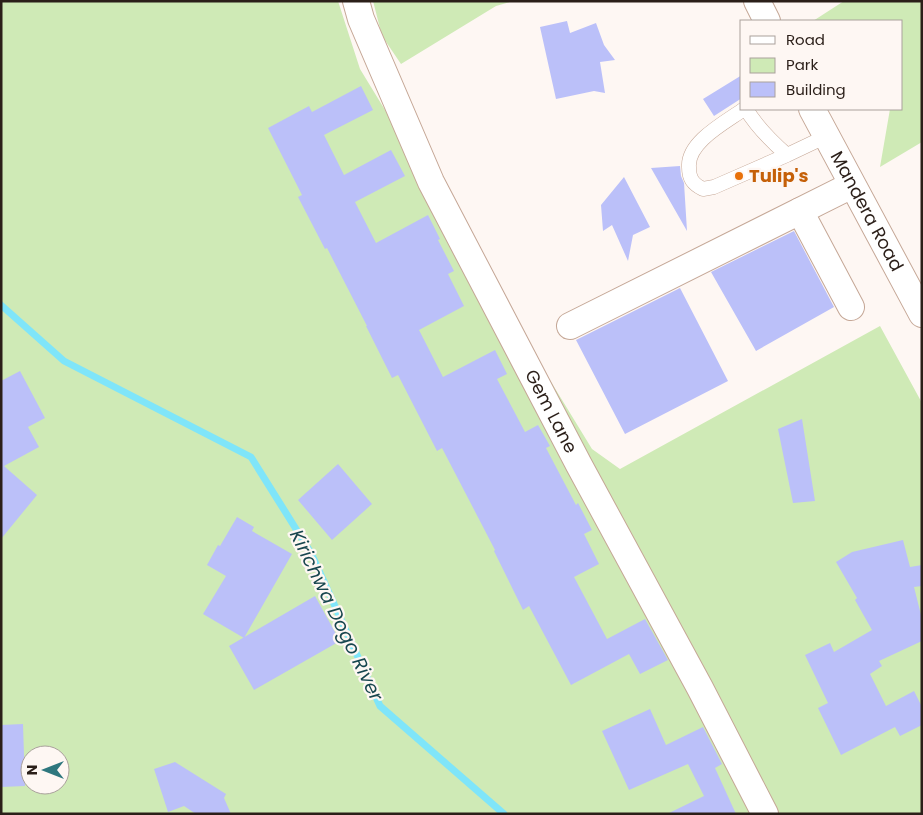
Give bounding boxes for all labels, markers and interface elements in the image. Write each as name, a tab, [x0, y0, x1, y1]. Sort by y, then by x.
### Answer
legend	[740, 20, 903, 110]
text: Road	[786, 29, 825, 50]
text: Park	[786, 54, 818, 75]
text: Building	[786, 79, 846, 100]
street label: Mandera Road	[825, 146, 910, 276]
place label: Tulip's	[749, 163, 809, 188]
marker: Tulip's	[733, 170, 745, 182]
street label: Gem Lane	[519, 365, 584, 457]
water label: Kirichwa Dogo River	[283, 525, 390, 706]
north arrow	[20, 745, 70, 795]
text: N	[22, 765, 42, 775]

